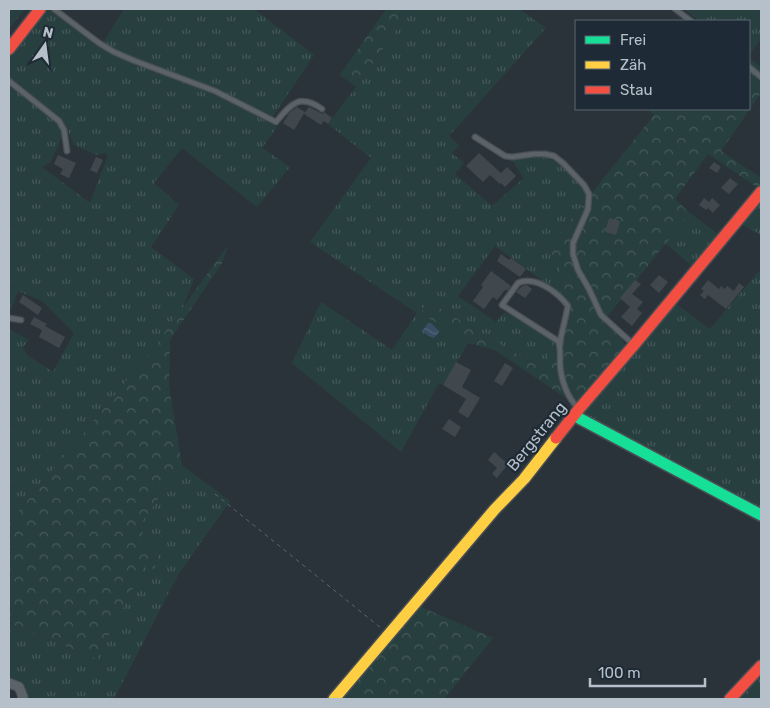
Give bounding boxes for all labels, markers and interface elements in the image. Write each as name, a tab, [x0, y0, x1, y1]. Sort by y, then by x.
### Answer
north arrow	[20, 20, 70, 70]
legend	[575, 20, 750, 110]
text: N	[41, 23, 55, 42]
text: Frei	[620, 31, 646, 49]
text: Zäh	[620, 56, 646, 74]
text: Stau	[620, 81, 653, 99]
street label: Bergstrang	[503, 398, 570, 475]
scale bar	[590, 656, 705, 688]
text: 100 m	[598, 664, 640, 682]

